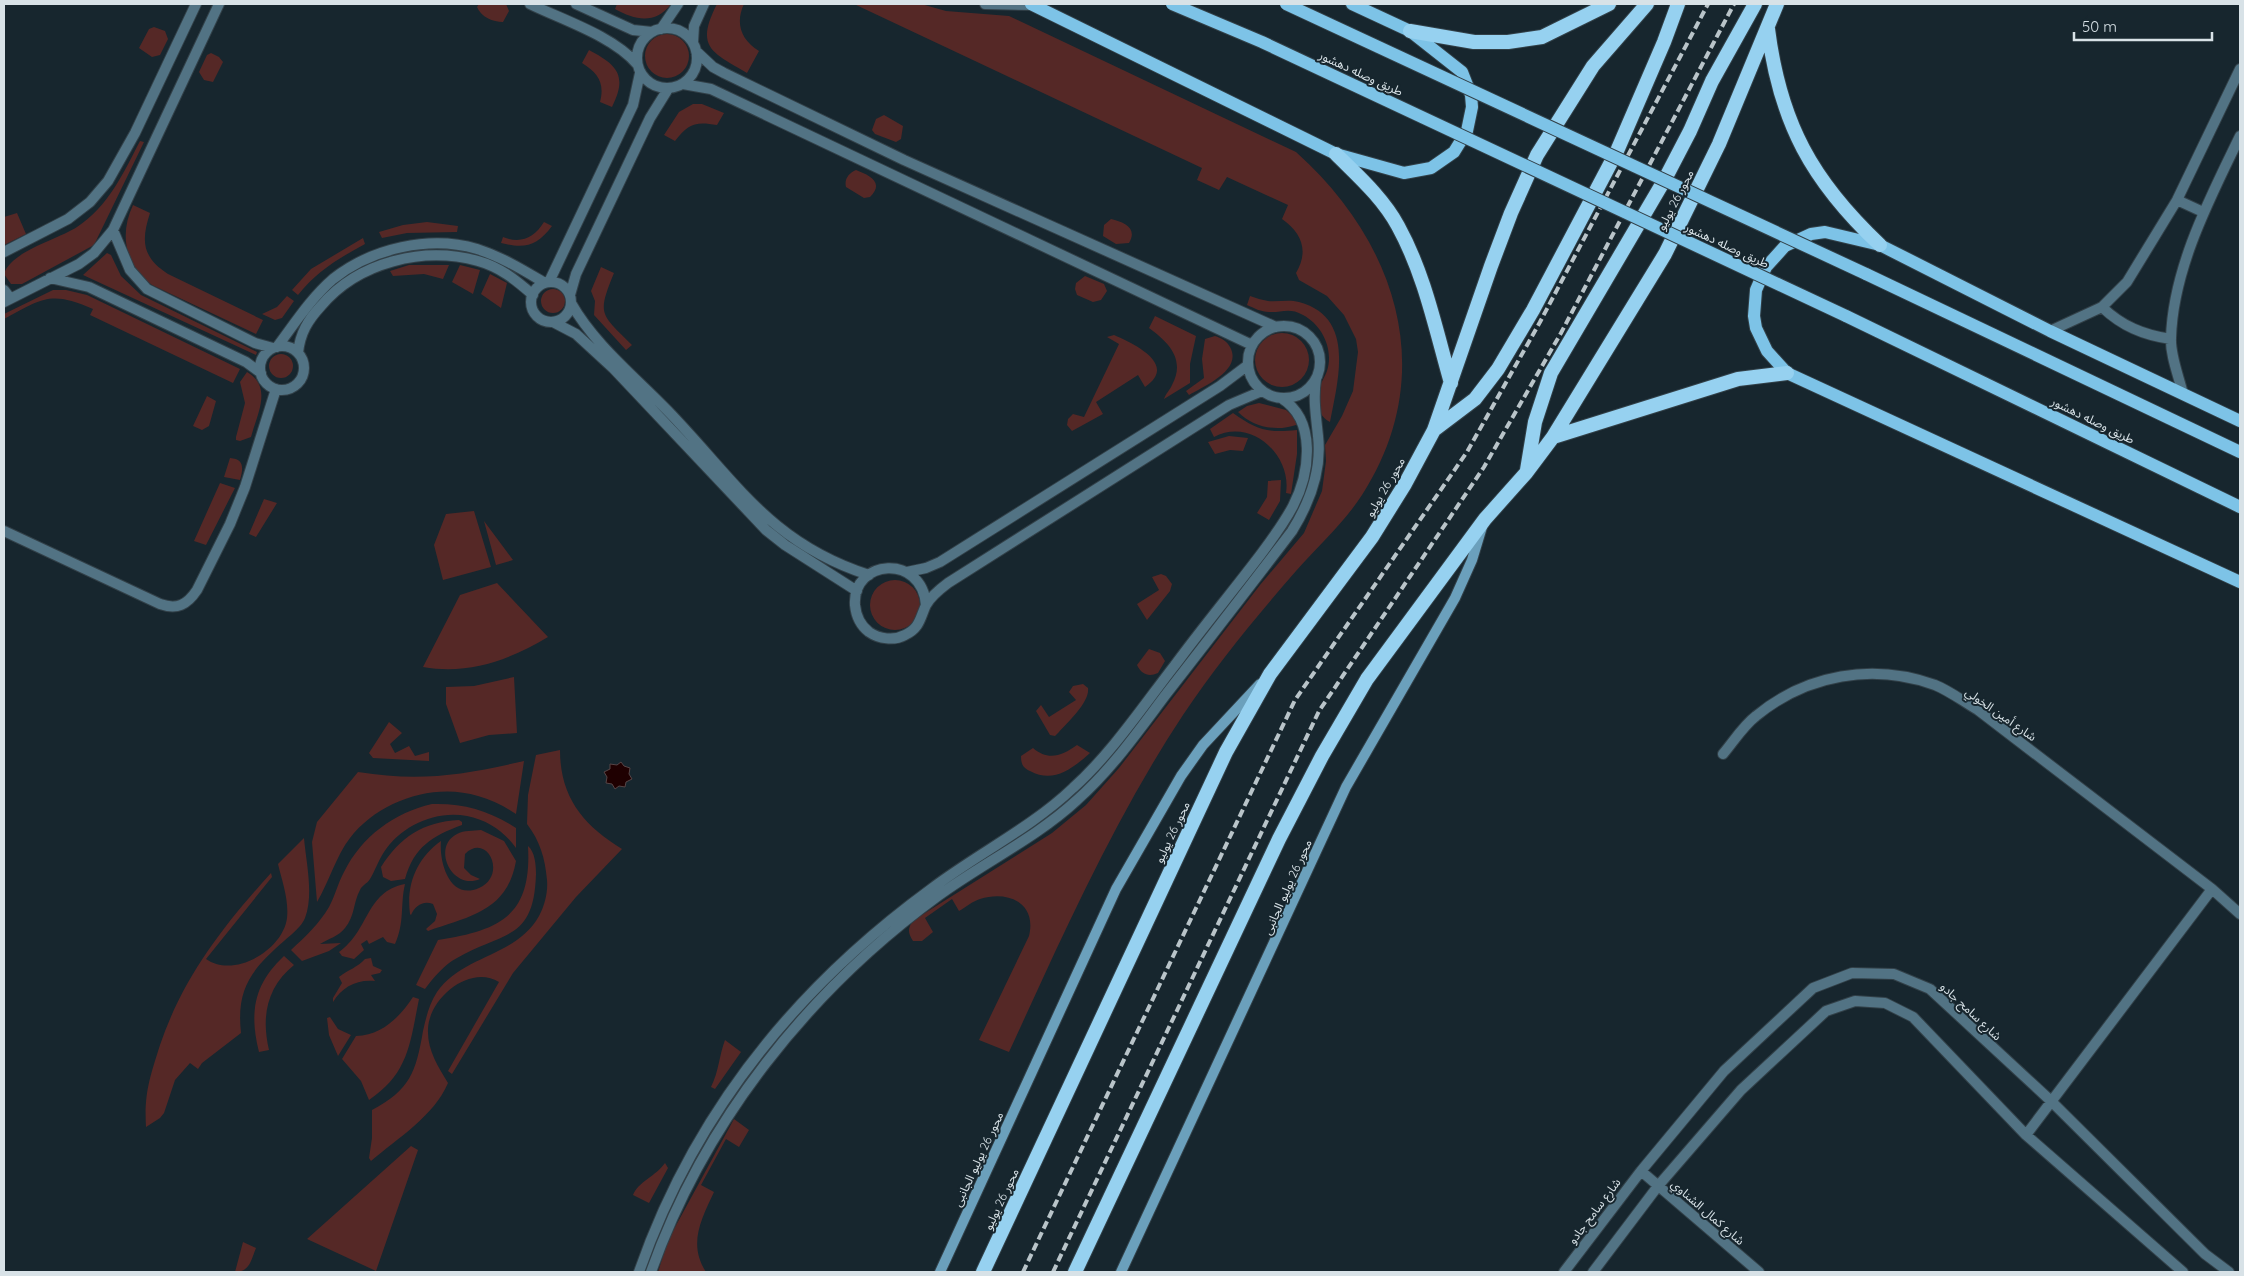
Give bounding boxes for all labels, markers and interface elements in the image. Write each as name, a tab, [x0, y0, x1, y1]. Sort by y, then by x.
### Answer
scale bar	[2074, 10, 2212, 42]
text: 50 m	[2082, 17, 2117, 36]
street label: طريق وصله دهشور	[1315, 47, 1405, 100]
street label: محور 26 يوليو	[1653, 167, 1697, 233]
street label: طريق وصله دهشور	[1681, 219, 1771, 272]
street label: طريق وصله دهشور	[2048, 393, 2137, 448]
street label: محور 26 يوليو	[1362, 455, 1408, 519]
street label: شارع أمين الخولي	[1961, 684, 2040, 746]
street label: محور 26 يوليو	[1151, 799, 1193, 865]
street label: محور 26 يوليو الجانبى	[1259, 837, 1315, 937]
street label: شارع سامح جادو	[1936, 979, 2005, 1045]
street label: محور 26 يوليو الجانبى	[950, 1109, 1006, 1209]
street label: محور 26 يوليو	[980, 1166, 1022, 1232]
street label: شارع سامح جادو	[1564, 1175, 1625, 1248]
street label: شارع كمال الشناوي	[1667, 1176, 1748, 1250]

